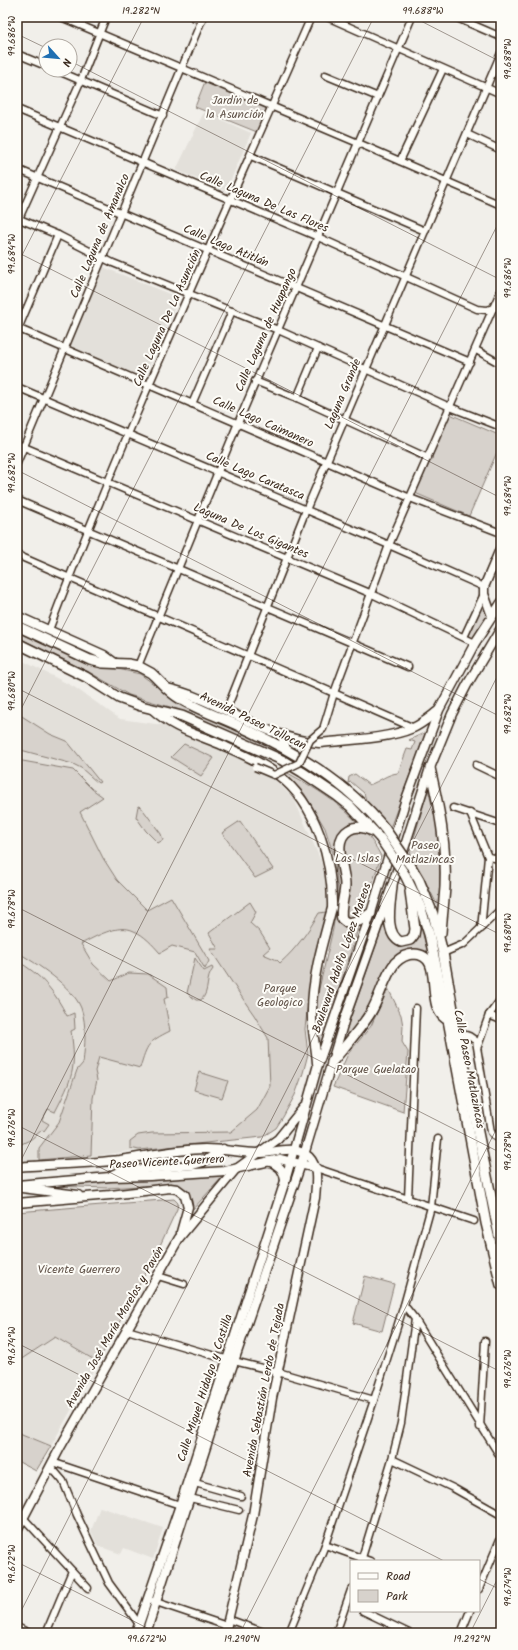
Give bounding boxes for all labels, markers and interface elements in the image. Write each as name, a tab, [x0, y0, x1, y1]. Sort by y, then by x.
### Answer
text: 19.282°N	[122, 3, 160, 19]
text: 99.688°W	[403, 3, 444, 19]
text: 99.686°W	[4, 16, 20, 56]
north arrow	[38, 38, 78, 78]
text: 99.688°W	[500, 38, 516, 79]
text: N	[56, 55, 76, 69]
park label: Jardín de la Asunción	[206, 91, 264, 124]
street label: Calle Laguna De Las Flores	[196, 166, 332, 238]
street label: Calle Laguna de Amanalco	[65, 171, 135, 301]
street label: Calle Lago Atitlán	[180, 219, 272, 273]
text: 99.684°W	[4, 234, 20, 274]
street label: Calle Laguna De La Asunción	[128, 246, 206, 390]
text: 99.686°W	[500, 258, 516, 298]
street label: Calle Laguna de Huapango	[230, 265, 302, 395]
street label: Laguna Grande	[320, 355, 367, 432]
street label: Calle Lago Caimanero	[209, 391, 317, 453]
street label: Calle Lago Caratasca	[203, 447, 308, 506]
text: 99.682°W	[4, 452, 20, 493]
text: 99.684°W	[500, 476, 516, 516]
street label: Laguna De Los Gigantes	[190, 498, 312, 564]
text: 99.680°W	[4, 671, 20, 711]
street label: Avenida Paseo Tollocan	[196, 687, 310, 755]
text: 99.682°W	[500, 693, 516, 734]
park label: Paseo Matlazincas	[396, 836, 454, 869]
park label: Las Islas	[335, 849, 379, 868]
street label: Boulevard Adolfo López Mateos	[307, 880, 377, 1036]
text: 99.678°W	[4, 889, 20, 929]
text: 99.680°W	[500, 913, 516, 953]
park label: Parque Geologico	[257, 979, 303, 1012]
street label: Calle Paseo Matlazincas	[448, 1008, 490, 1130]
park label: Parque Guelatao	[336, 1060, 416, 1079]
text: 99.676°W	[4, 1108, 20, 1148]
text: 99.678°W	[500, 1131, 516, 1171]
street label: Paseo Vicente Guerrero	[109, 1149, 225, 1175]
street label: Avenida José María Morelos y Pavón	[61, 1243, 169, 1411]
park label: Vicente Guerrero	[38, 1260, 120, 1279]
street label: Avenida Sebastián Lerdo de Tejada	[238, 1301, 290, 1479]
street label: Calle Miguel Hidalgo y Costilla	[172, 1311, 238, 1464]
text: 99.674°W	[4, 1326, 20, 1366]
text: 99.676°W	[500, 1349, 516, 1389]
text: 99.672°W	[4, 1544, 20, 1584]
legend	[350, 1560, 480, 1612]
text: Road	[386, 1567, 411, 1586]
text: 99.674°W	[500, 1567, 516, 1607]
text: Park	[386, 1587, 408, 1606]
text: 99.672°W	[127, 1631, 167, 1647]
text: 19.290°N	[224, 1631, 260, 1647]
text: 19.292°N	[453, 1631, 491, 1647]

